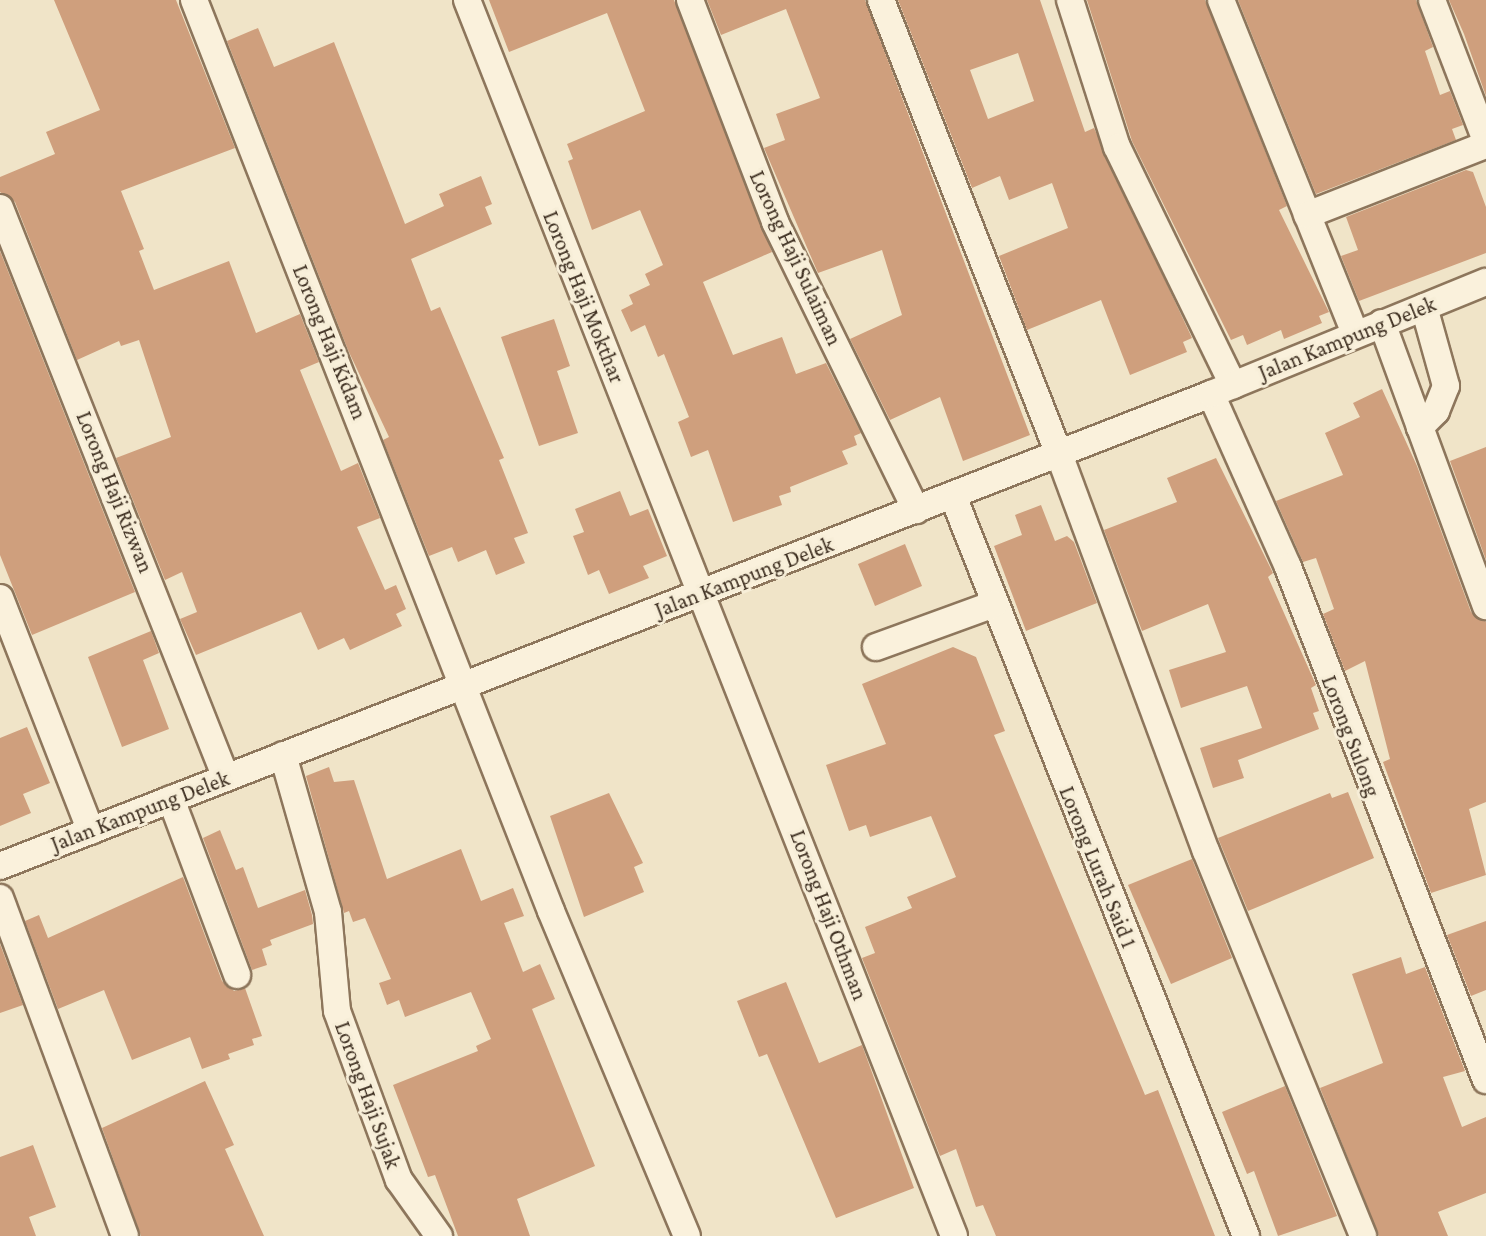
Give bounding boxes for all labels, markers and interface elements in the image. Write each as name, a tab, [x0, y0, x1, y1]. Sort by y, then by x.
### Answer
street label: Lorong Haji Sulaiman	[744, 166, 848, 350]
street label: Lorong Haji Mokthar	[537, 207, 631, 387]
street label: Lorong Haji Kidam	[287, 261, 373, 423]
street label: Jalan Kampung Delek	[1254, 290, 1440, 386]
street label: Lorong Haji Rizwan	[71, 407, 159, 577]
street label: Jalan Kampung Delek	[651, 531, 837, 623]
street label: Lorong Sulong	[1316, 672, 1386, 800]
street label: Jalan Kampung Delek	[47, 765, 233, 857]
street label: Lorong Lurah Said 1	[1054, 782, 1142, 952]
street label: Lorong Haji Othman	[784, 826, 874, 1004]
street label: Lorong Haji Sujak	[329, 1018, 407, 1172]

